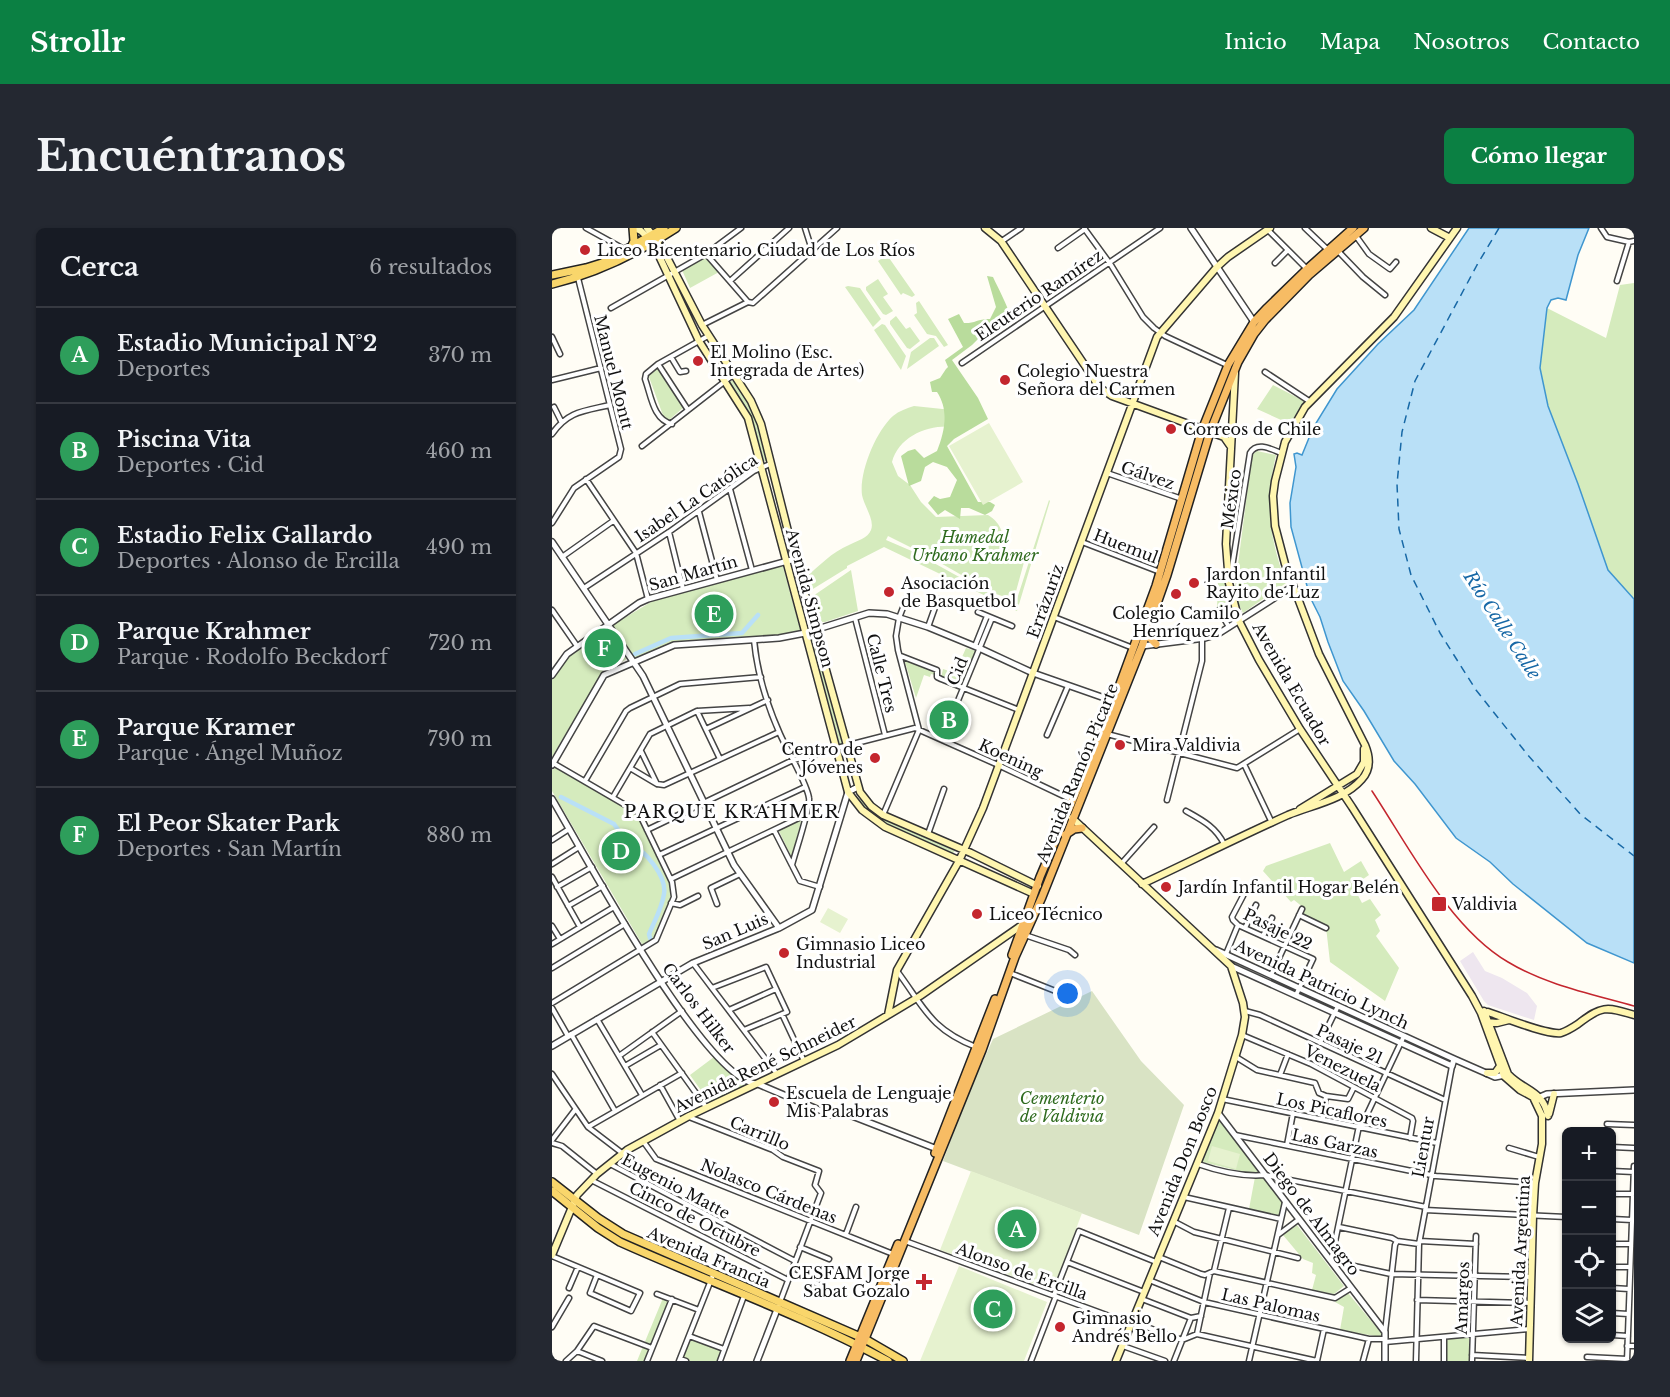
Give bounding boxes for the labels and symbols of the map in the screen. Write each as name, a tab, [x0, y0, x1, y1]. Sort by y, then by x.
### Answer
place label: Liceo Bicentenario Ciudad de Los Ríos	[597, 240, 915, 260]
marker: Liceo Bicentenario Ciudad de Los Ríos	[578, 243, 592, 257]
street label: Eleuterio Ramírez	[971, 245, 1107, 345]
street label: Manuel Montt	[590, 313, 638, 431]
place label: El Molino (Esc. Integrada de Artes)	[710, 342, 864, 380]
marker: El Molino (Esc. Integrada de Artes)	[691, 354, 705, 368]
place label: Colegio Nuestra Señora del Carmen	[1017, 361, 1175, 399]
marker: Colegio Nuestra Señora del Carmen	[998, 373, 1012, 387]
place label: Correos de Chile	[1183, 419, 1321, 439]
marker: Correos de Chile	[1164, 422, 1178, 436]
street label: Isabel La Católica	[631, 450, 761, 546]
street label: Gálvez	[1119, 457, 1178, 493]
street label: México	[1217, 468, 1245, 530]
street label: Avenida Simpson	[782, 525, 838, 670]
street label: Huemul	[1091, 525, 1161, 567]
park label: Humedal Urbano Krahmer	[912, 527, 1039, 565]
street label: San Martín	[646, 551, 740, 595]
street label: Errázuriz	[1022, 561, 1068, 641]
place label: Jardon Infantil Rayito de Luz	[1204, 564, 1326, 602]
water label: Río Calle Calle	[1458, 566, 1545, 683]
place label: Asociación de Basquetbol	[900, 573, 1016, 611]
marker: Jardon Infantil Rayito de Luz	[1187, 576, 1201, 590]
marker: Asociación de Basquetbol	[882, 585, 896, 599]
marker: Colegio Camilo Henríquez	[1169, 587, 1183, 601]
pin: E	[694, 592, 734, 636]
place label: Colegio Camilo Henríquez	[1112, 603, 1240, 641]
street label: Avenida Ecuador	[1248, 618, 1336, 750]
pin: F	[584, 626, 624, 670]
street label: Calle Tres	[863, 631, 901, 715]
street label: Cid	[942, 654, 972, 688]
street label: Avenida Ramón Picarte	[1031, 680, 1122, 867]
pin: B	[930, 698, 968, 742]
street label: Koening	[976, 734, 1047, 782]
place label: Mira Valdivia	[1132, 735, 1241, 755]
marker: Mira Valdivia	[1113, 738, 1127, 752]
place label: Centro de Jóvenes	[781, 739, 863, 777]
marker: Centro de Jóvenes	[868, 751, 882, 765]
district label: PARQUE KRAHMER	[624, 801, 840, 823]
pin: D	[602, 828, 640, 874]
place label: Jardín Infantil Hogar Belén	[1176, 877, 1399, 897]
marker: Jardín Infantil Hogar Belén	[1159, 880, 1173, 894]
place label: Valdivia	[1451, 894, 1517, 914]
marker: Valdivia	[1430, 895, 1448, 913]
place label: Liceo Técnico	[989, 904, 1103, 924]
street label: Pasaje 22	[1240, 904, 1316, 954]
marker: Liceo Técnico	[970, 907, 984, 921]
street label: San Luis	[699, 908, 771, 954]
place label: Gimnasio Liceo Industrial	[796, 934, 926, 972]
street label: Avenida Patricio Lynch	[1231, 934, 1412, 1033]
marker: Gimnasio Liceo Industrial	[777, 946, 791, 960]
street label: Carlos Hilker	[658, 959, 740, 1058]
your location	[1053, 979, 1082, 1008]
street label: Avenida René Schneider	[670, 1011, 860, 1117]
street label: Pasaje 21	[1313, 1020, 1387, 1068]
street label: Venezuela	[1300, 1040, 1385, 1096]
place label: Escuela de Lenguaje Mis Palabras	[786, 1083, 951, 1121]
street label: Avenida Don Bosco	[1142, 1083, 1221, 1240]
park label: Cementerio de Valdivia	[1020, 1088, 1104, 1126]
street label: Los Picaflores	[1275, 1088, 1389, 1132]
marker: Escuela de Lenguaje Mis Palabras	[767, 1095, 781, 1109]
street label: Carrillo	[727, 1111, 793, 1155]
street label: Lientur	[1408, 1115, 1438, 1179]
street label: Las Garzas	[1290, 1124, 1380, 1162]
street label: Eugenio Matte	[618, 1149, 734, 1223]
street label: Diego de Almagro	[1259, 1149, 1365, 1279]
street label: Nolasco Cárdenas	[698, 1154, 840, 1228]
street label: Avenida Argentina	[1506, 1175, 1534, 1328]
street label: Cinco de Octubre	[626, 1177, 764, 1261]
pin: A	[998, 1206, 1036, 1252]
street label: Avenida Francia	[644, 1222, 774, 1292]
street label: Alonso de Ercilla	[953, 1238, 1091, 1304]
street label: Amargos	[1451, 1261, 1473, 1336]
place label: CESFAM Jorge Sabat Gozalo	[789, 1263, 910, 1301]
marker: CESFAM Jorge Sabat Gozalo	[915, 1273, 933, 1291]
street label: Las Palomas	[1220, 1284, 1322, 1326]
pin: C	[974, 1286, 1012, 1332]
place label: Gimnasio Andrés Bello	[1071, 1308, 1177, 1346]
marker: Gimnasio Andrés Bello	[1053, 1320, 1067, 1334]

